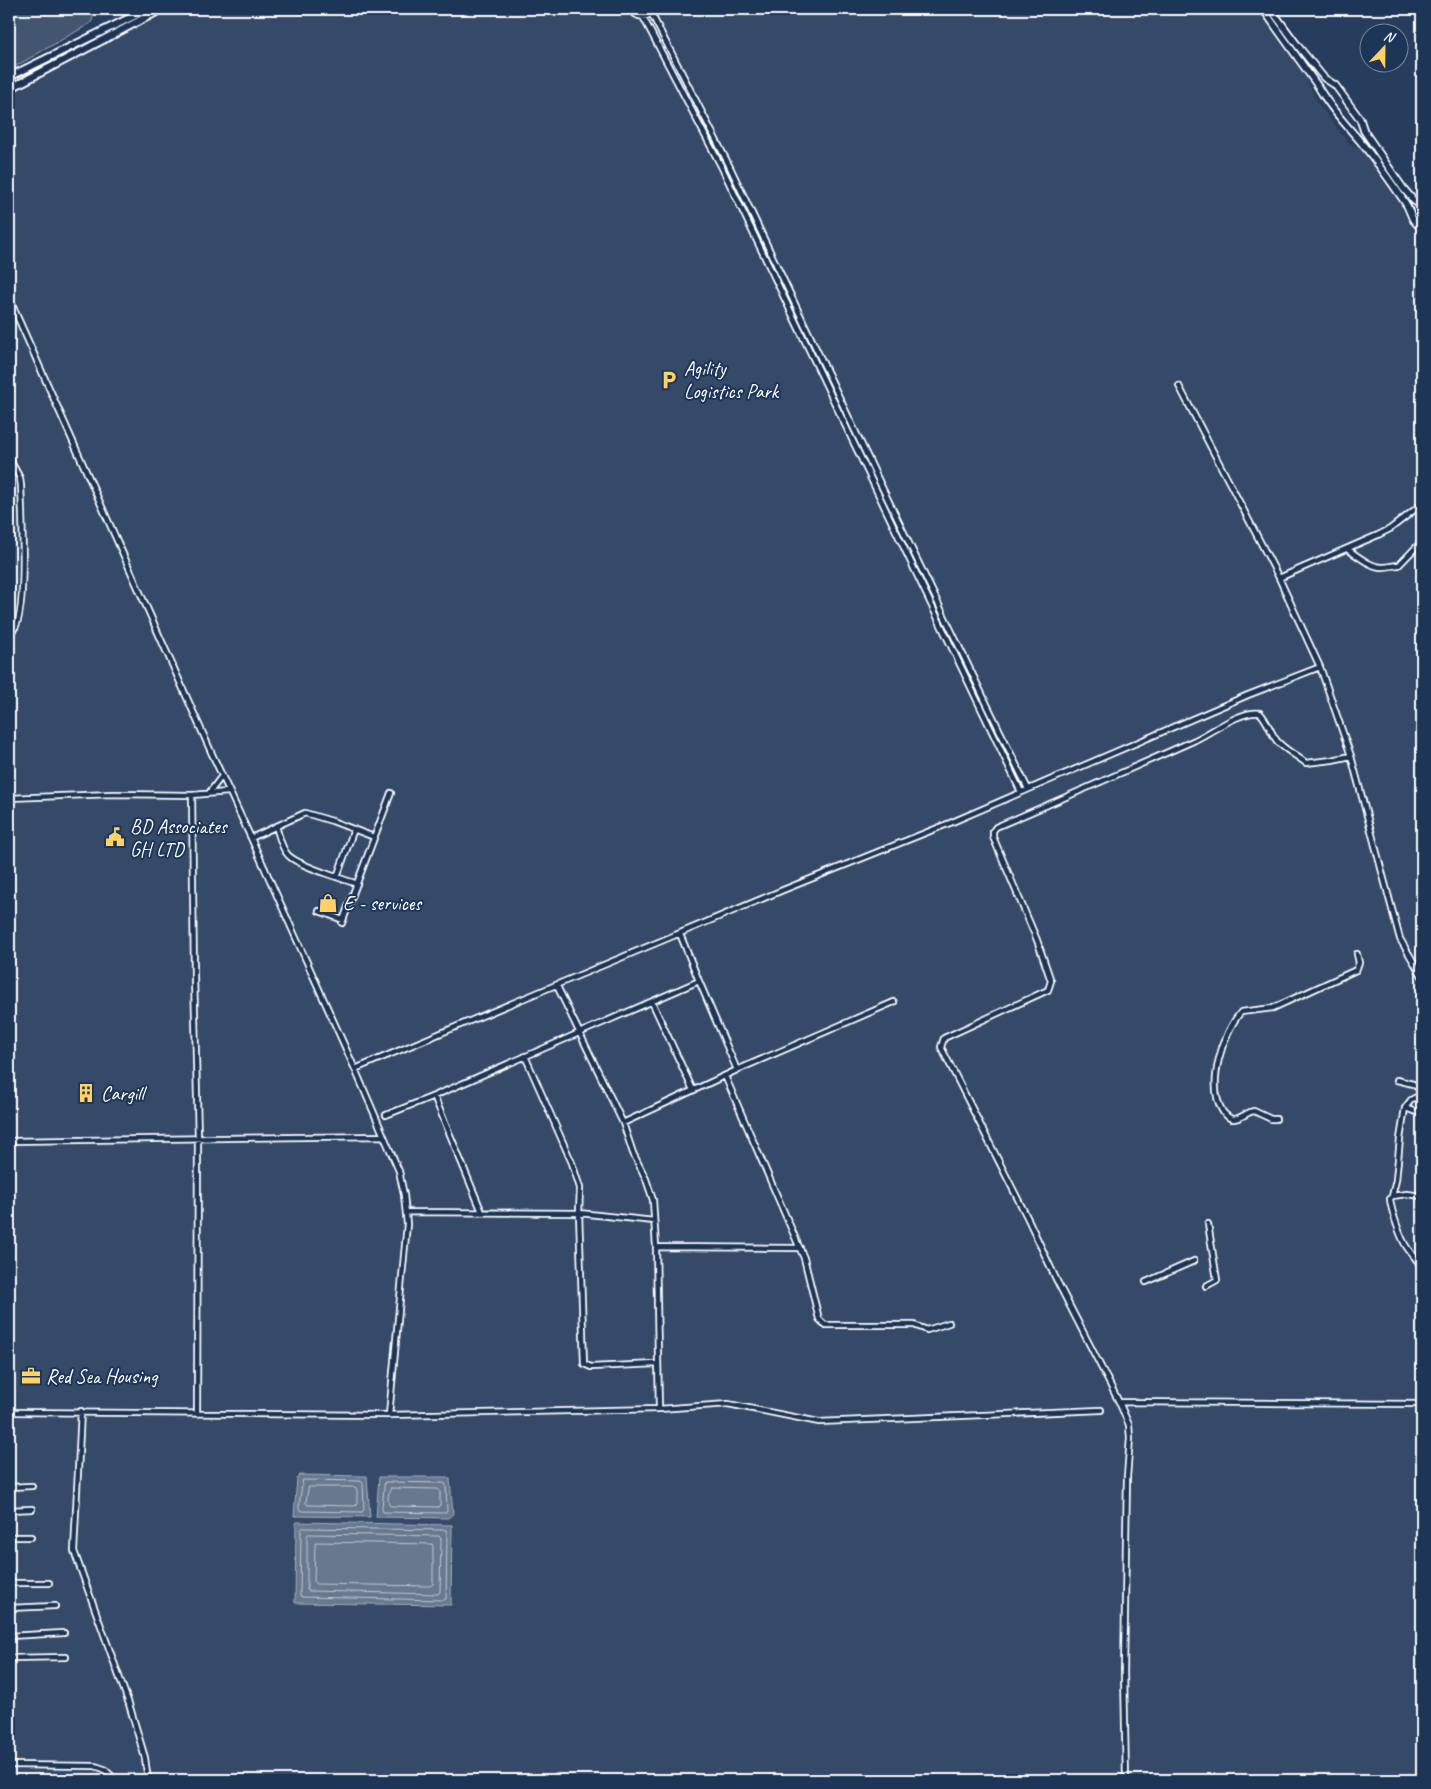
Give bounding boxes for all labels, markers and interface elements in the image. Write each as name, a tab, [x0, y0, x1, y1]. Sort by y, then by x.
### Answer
north arrow	[1358, 22, 1408, 72]
text: N	[1381, 27, 1398, 47]
place label: Agility Logistics Park	[684, 356, 780, 404]
parking icon: Agility Logistics Park	[658, 369, 680, 391]
place label: BD Associates GH LTD	[130, 814, 229, 862]
public building icon: BD Associates GH LTD	[104, 826, 126, 848]
place label: E - services	[343, 891, 423, 916]
shop icon: E - services	[317, 892, 339, 914]
place label: Cargill	[101, 1081, 148, 1106]
building icon: Cargill	[75, 1082, 97, 1104]
place label: Red Sea Housing	[46, 1364, 159, 1389]
office icon: Red Sea Housing	[20, 1365, 42, 1387]

